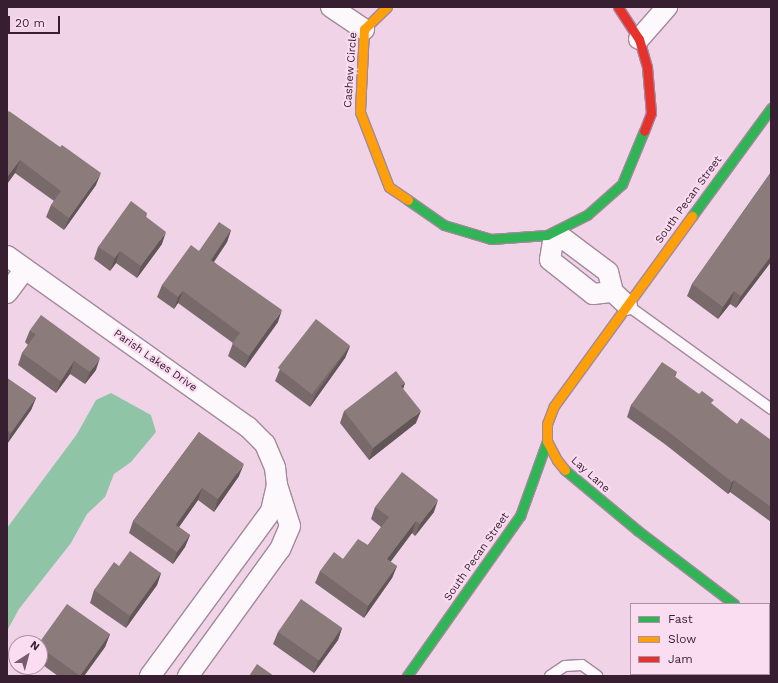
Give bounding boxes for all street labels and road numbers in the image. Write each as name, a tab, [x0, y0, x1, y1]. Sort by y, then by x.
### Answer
street label: Cashew Circle	[342, 32, 360, 108]
street label: South Pecan Street	[653, 154, 725, 246]
street label: Parish Lakes Drive	[111, 327, 199, 395]
street label: Lay Lane	[568, 454, 612, 496]
street label: South Pecan Street	[442, 510, 512, 604]

